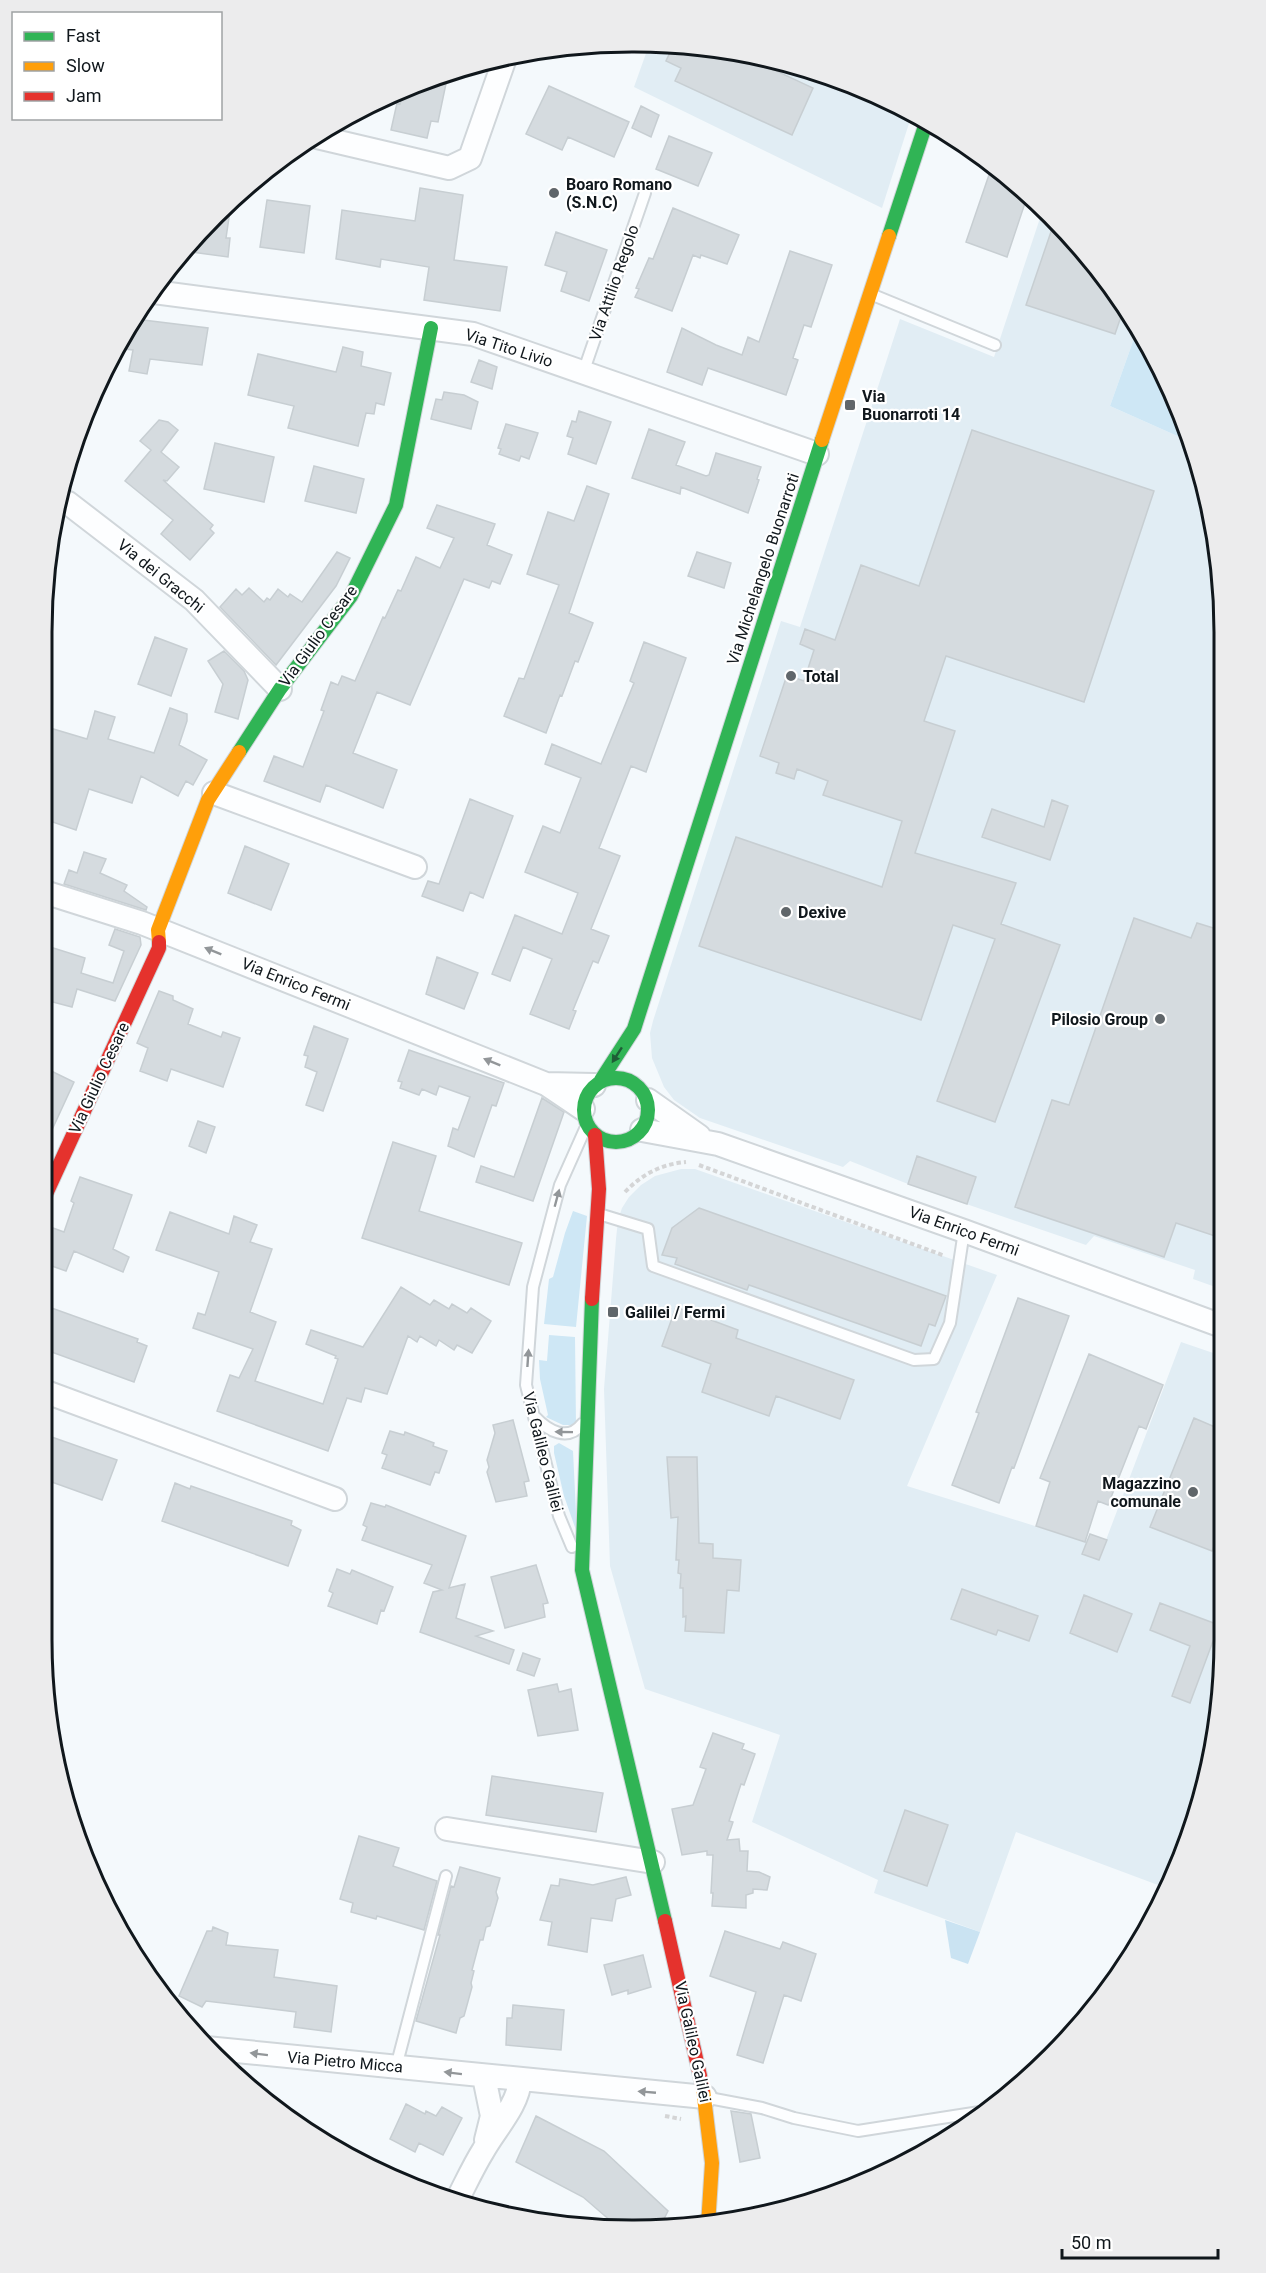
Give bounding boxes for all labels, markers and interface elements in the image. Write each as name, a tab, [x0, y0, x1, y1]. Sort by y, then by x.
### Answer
legend	[12, 12, 222, 120]
text: Fast	[66, 25, 101, 46]
text: Slow	[66, 55, 105, 76]
text: Jam	[66, 85, 102, 106]
place label: Boaro Romano (S.N.C)	[566, 175, 672, 212]
marker: Boaro Romano (S.N.C)	[547, 186, 561, 200]
street label: Via Attilio Regolo	[585, 222, 643, 344]
street label: Via Tito Livio	[463, 325, 555, 371]
place label: Via Buonarroti 14	[862, 387, 960, 424]
marker: Via Buonarroti 14	[843, 398, 857, 412]
street label: Via Michelangelo Buonarroti	[723, 471, 803, 667]
street label: Via dei Gracchi	[114, 535, 208, 617]
street label: Via Giulio Cesare	[275, 582, 361, 690]
place label: Total	[803, 667, 839, 686]
marker: Total	[784, 669, 798, 683]
place label: Dexive	[798, 903, 846, 922]
marker: Dexive	[779, 905, 793, 919]
one-way arrow	[204, 946, 222, 955]
street label: Via Enrico Fermi	[239, 953, 353, 1015]
place label: Pilosio Group	[1051, 1010, 1148, 1029]
marker: Pilosio Group	[1153, 1012, 1167, 1026]
street label: Via Giulio Cesare	[65, 1019, 133, 1137]
one-way arrow	[612, 1047, 623, 1063]
one-way arrow	[482, 1057, 500, 1067]
one-way arrow	[552, 1188, 562, 1207]
street label: Via Enrico Fermi	[906, 1202, 1022, 1260]
place label: Galilei / Fermi	[625, 1303, 725, 1322]
marker: Galilei / Fermi	[606, 1305, 620, 1319]
one-way arrow	[523, 1348, 533, 1367]
street label: Via Galileo Galilei	[519, 1390, 567, 1514]
one-way arrow	[555, 1427, 574, 1436]
place label: Magazzino comunale	[1102, 1474, 1181, 1511]
marker: Magazzino comunale	[1186, 1485, 1200, 1499]
street label: Via Galileo Galilei	[671, 1980, 715, 2104]
street label: Via Pietro Micca	[286, 2047, 404, 2077]
one-way arrow	[250, 2049, 269, 2059]
one-way arrow	[444, 2069, 463, 2078]
one-way arrow	[638, 2087, 657, 2097]
scale bar	[1062, 2222, 1218, 2260]
text: 50 m	[1071, 2232, 1111, 2253]

